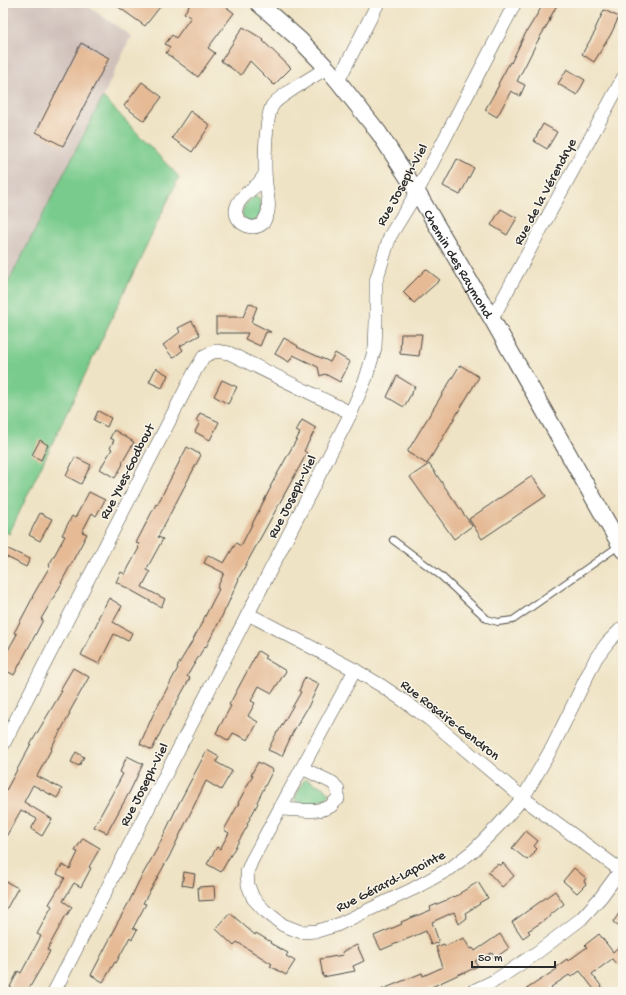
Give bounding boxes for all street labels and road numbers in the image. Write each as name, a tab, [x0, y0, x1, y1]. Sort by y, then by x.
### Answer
street label: Rue de la Vérendrye	[511, 135, 582, 248]
street label: Rue Joseph-Viel	[374, 141, 433, 229]
street label: Chemin des Raymond	[418, 207, 497, 323]
street label: Rue Yves-Godbout	[97, 420, 160, 523]
street label: Rue Joseph-Viel	[265, 453, 322, 542]
street label: Rue Rosaire-Gendron	[396, 677, 503, 765]
street label: Rue Joseph-Viel	[117, 741, 174, 830]
street label: Rue Gérard-Lapointe	[334, 847, 449, 917]

